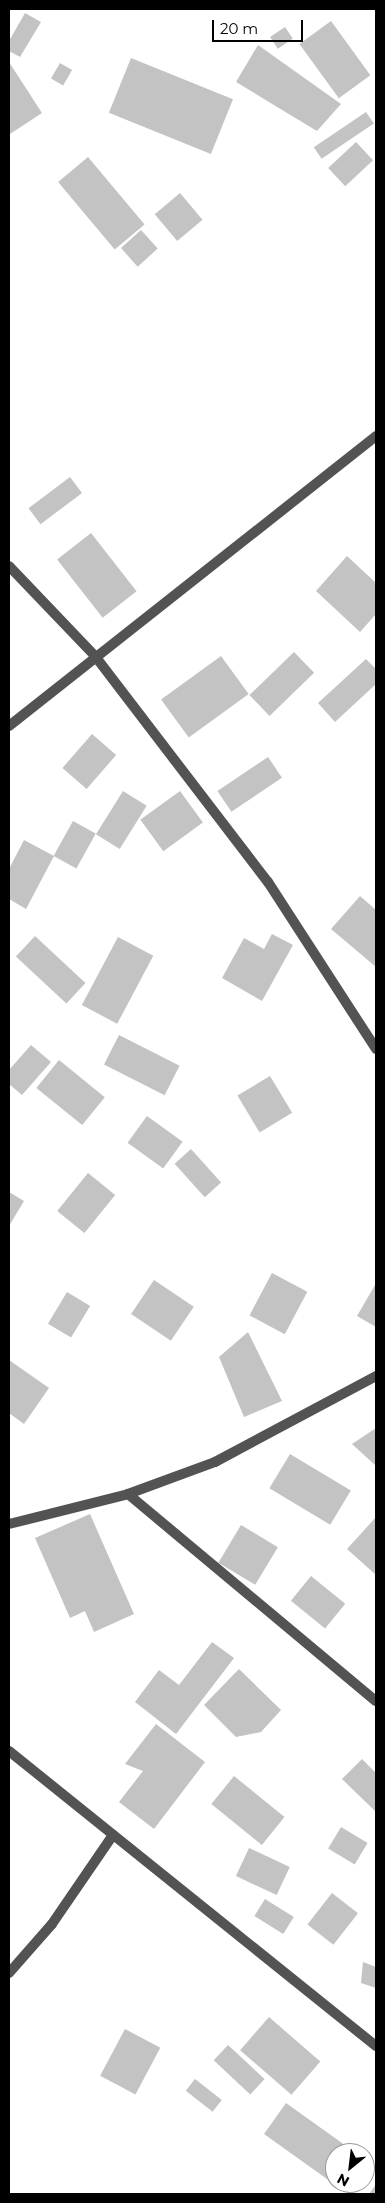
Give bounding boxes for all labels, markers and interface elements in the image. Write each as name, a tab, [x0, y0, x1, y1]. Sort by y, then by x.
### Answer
scale bar	[215, 10, 306, 42]
text: 20 m	[220, 19, 258, 38]
north arrow	[325, 2143, 375, 2193]
text: N	[334, 2170, 353, 2191]

